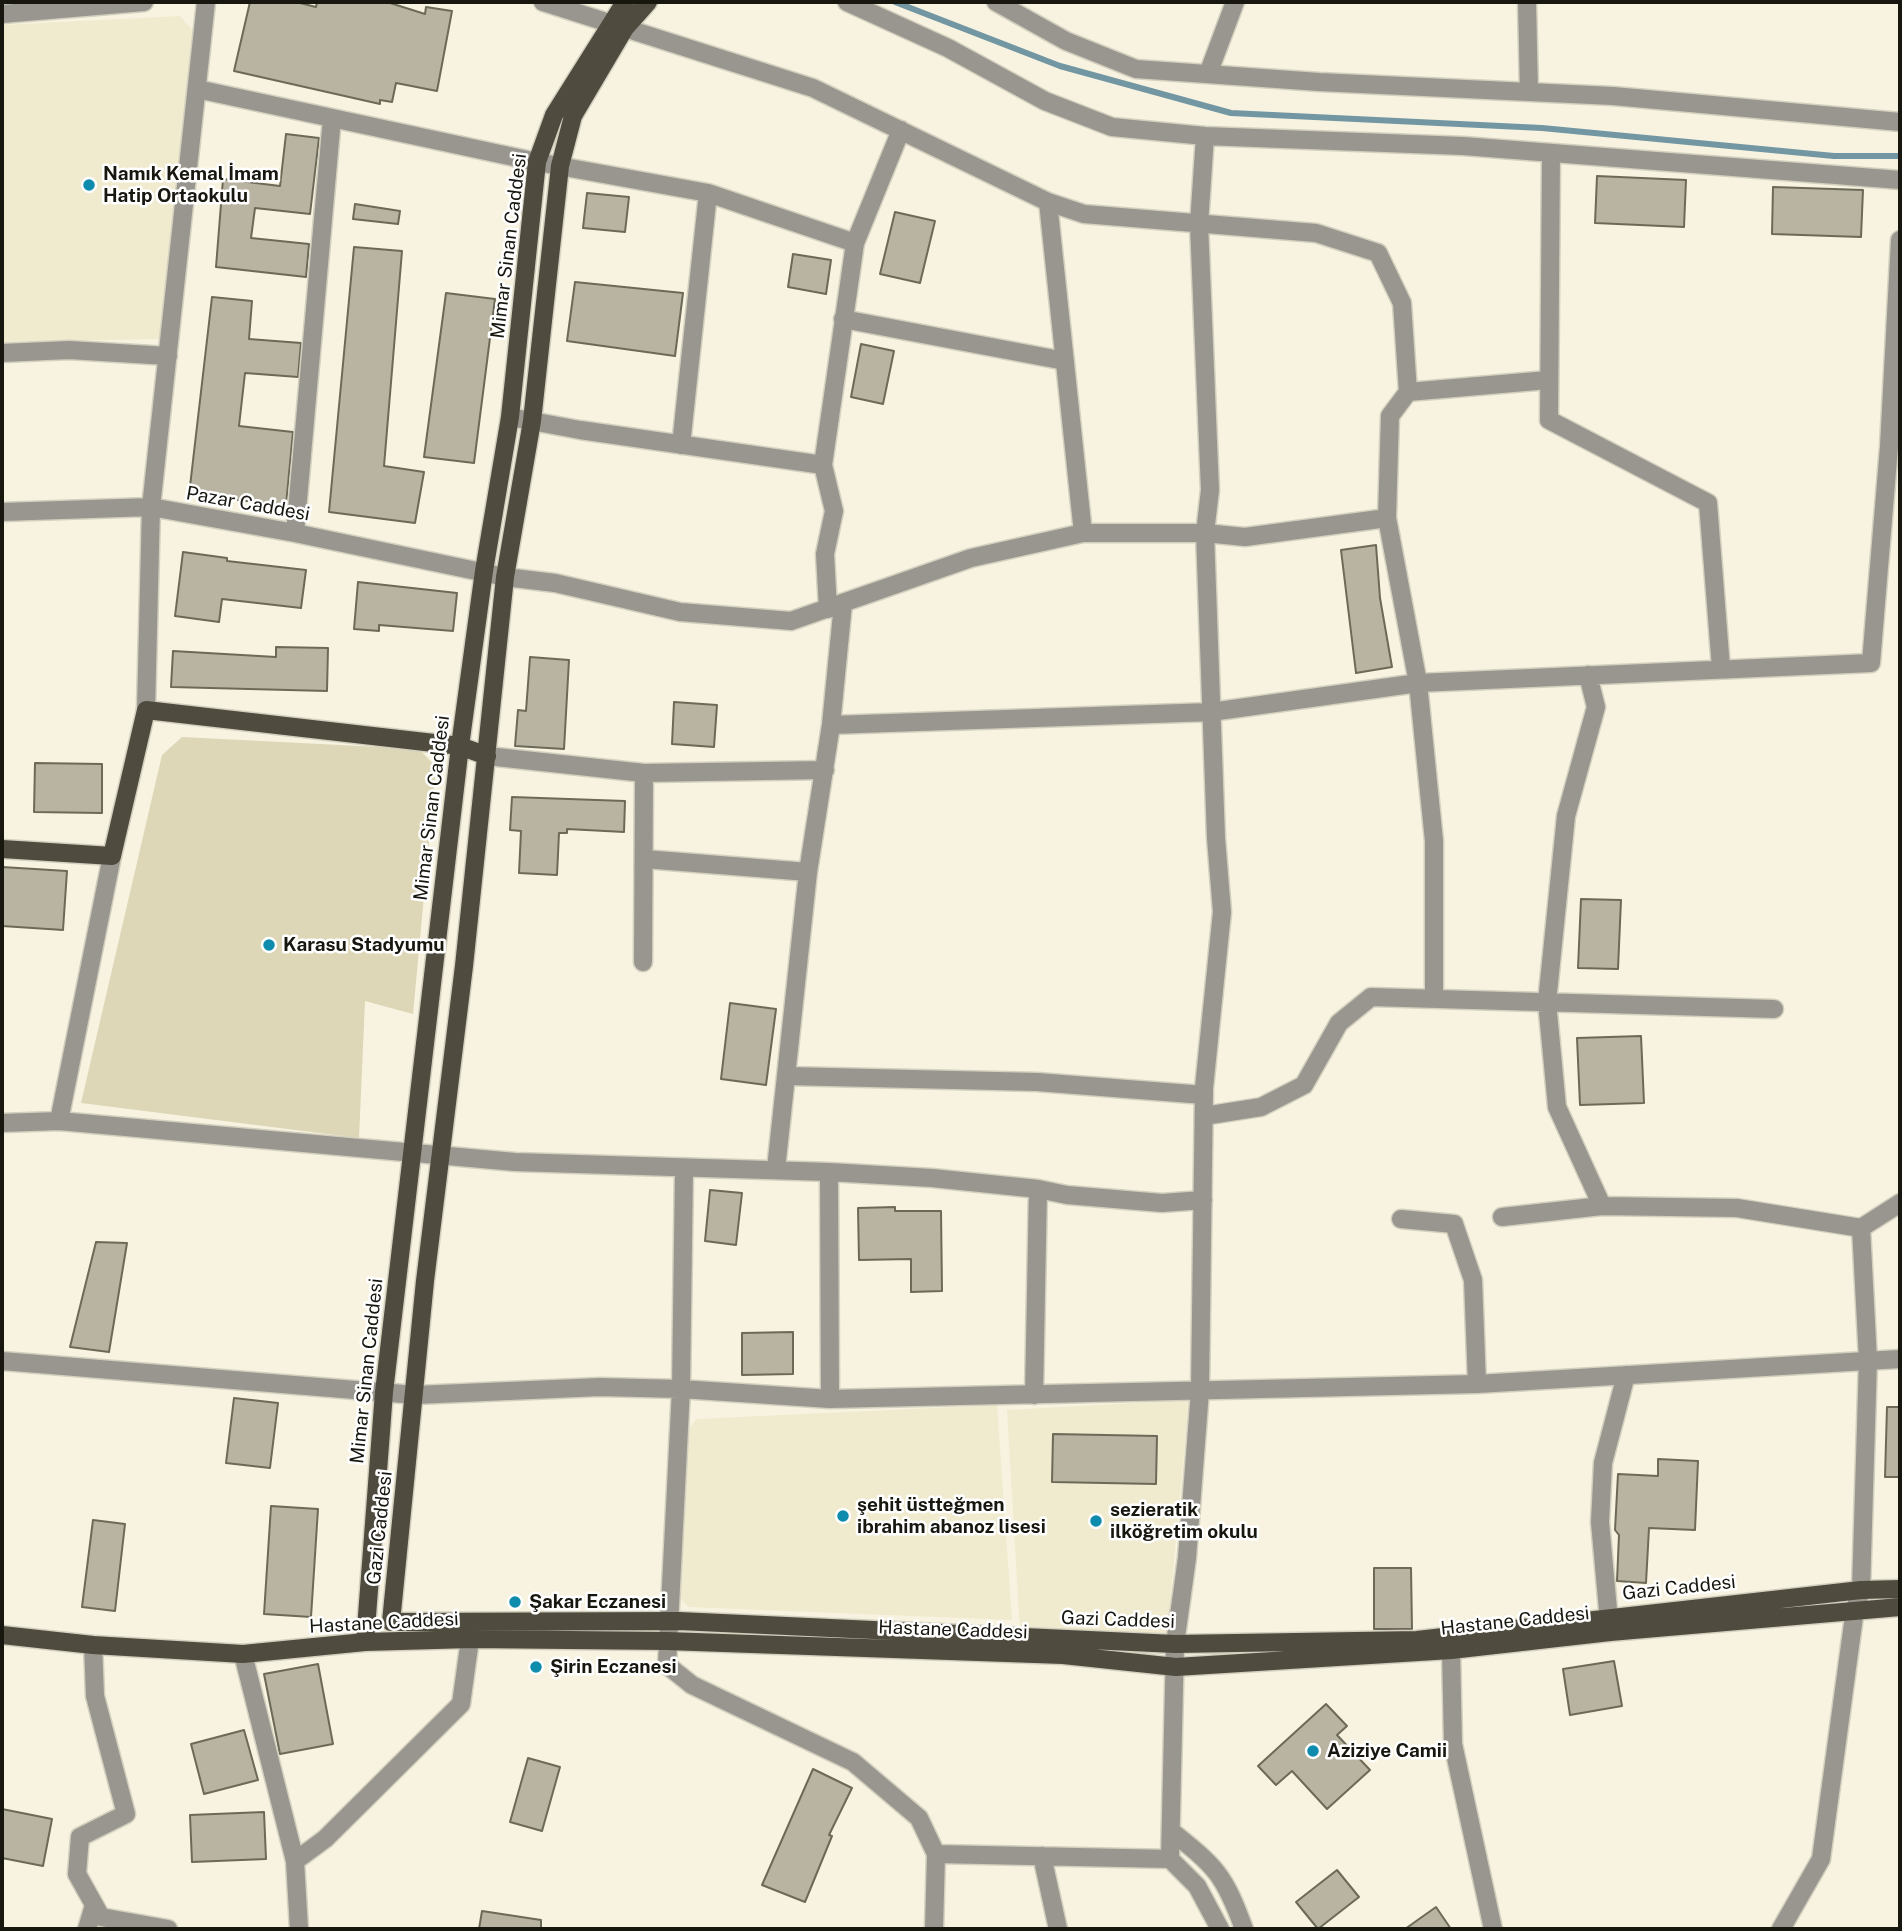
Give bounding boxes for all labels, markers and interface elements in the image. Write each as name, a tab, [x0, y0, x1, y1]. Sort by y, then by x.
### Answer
street label: Mimar Sinan Caddesi	[486, 152, 532, 340]
place label: Namık Kemal İmam Hatip Ortaokulu	[103, 163, 279, 207]
marker: Namık Kemal İmam Hatip Ortaokulu	[81, 177, 97, 193]
street label: Pazar Caddesi	[184, 482, 312, 526]
street label: Mimar Sinan Caddesi	[409, 714, 455, 902]
place label: Karasu Stadyumu	[283, 934, 445, 956]
marker: Karasu Stadyumu	[261, 937, 277, 953]
street label: Mimar Sinan Caddesi	[346, 1277, 388, 1465]
street label: Gazi Caddesi	[363, 1470, 397, 1586]
place label: şehit üstteğmen ibrahim abanoz lisesi	[857, 1494, 1046, 1538]
place label: sezieratik ilköğretim okulu	[1110, 1499, 1258, 1543]
marker: şehit üstteğmen ibrahim abanoz lisesi	[835, 1508, 851, 1524]
marker: sezieratik ilköğretim okulu	[1088, 1513, 1104, 1529]
street label: Gazi Caddesi	[1621, 1571, 1737, 1605]
place label: Şakar Eczanesi	[529, 1591, 666, 1613]
marker: Şakar Eczanesi	[507, 1594, 523, 1610]
street label: Hastane Caddesi	[1439, 1602, 1591, 1640]
street label: Gazi Caddesi	[1061, 1607, 1175, 1633]
street label: Hastane Caddesi	[309, 1608, 459, 1638]
street label: Hastane Caddesi	[878, 1616, 1028, 1644]
place label: Şirin Eczanesi	[550, 1656, 677, 1678]
marker: Şirin Eczanesi	[528, 1659, 544, 1675]
place label: Aziziye Camii	[1327, 1740, 1447, 1762]
marker: Aziziye Camii	[1305, 1743, 1321, 1759]

